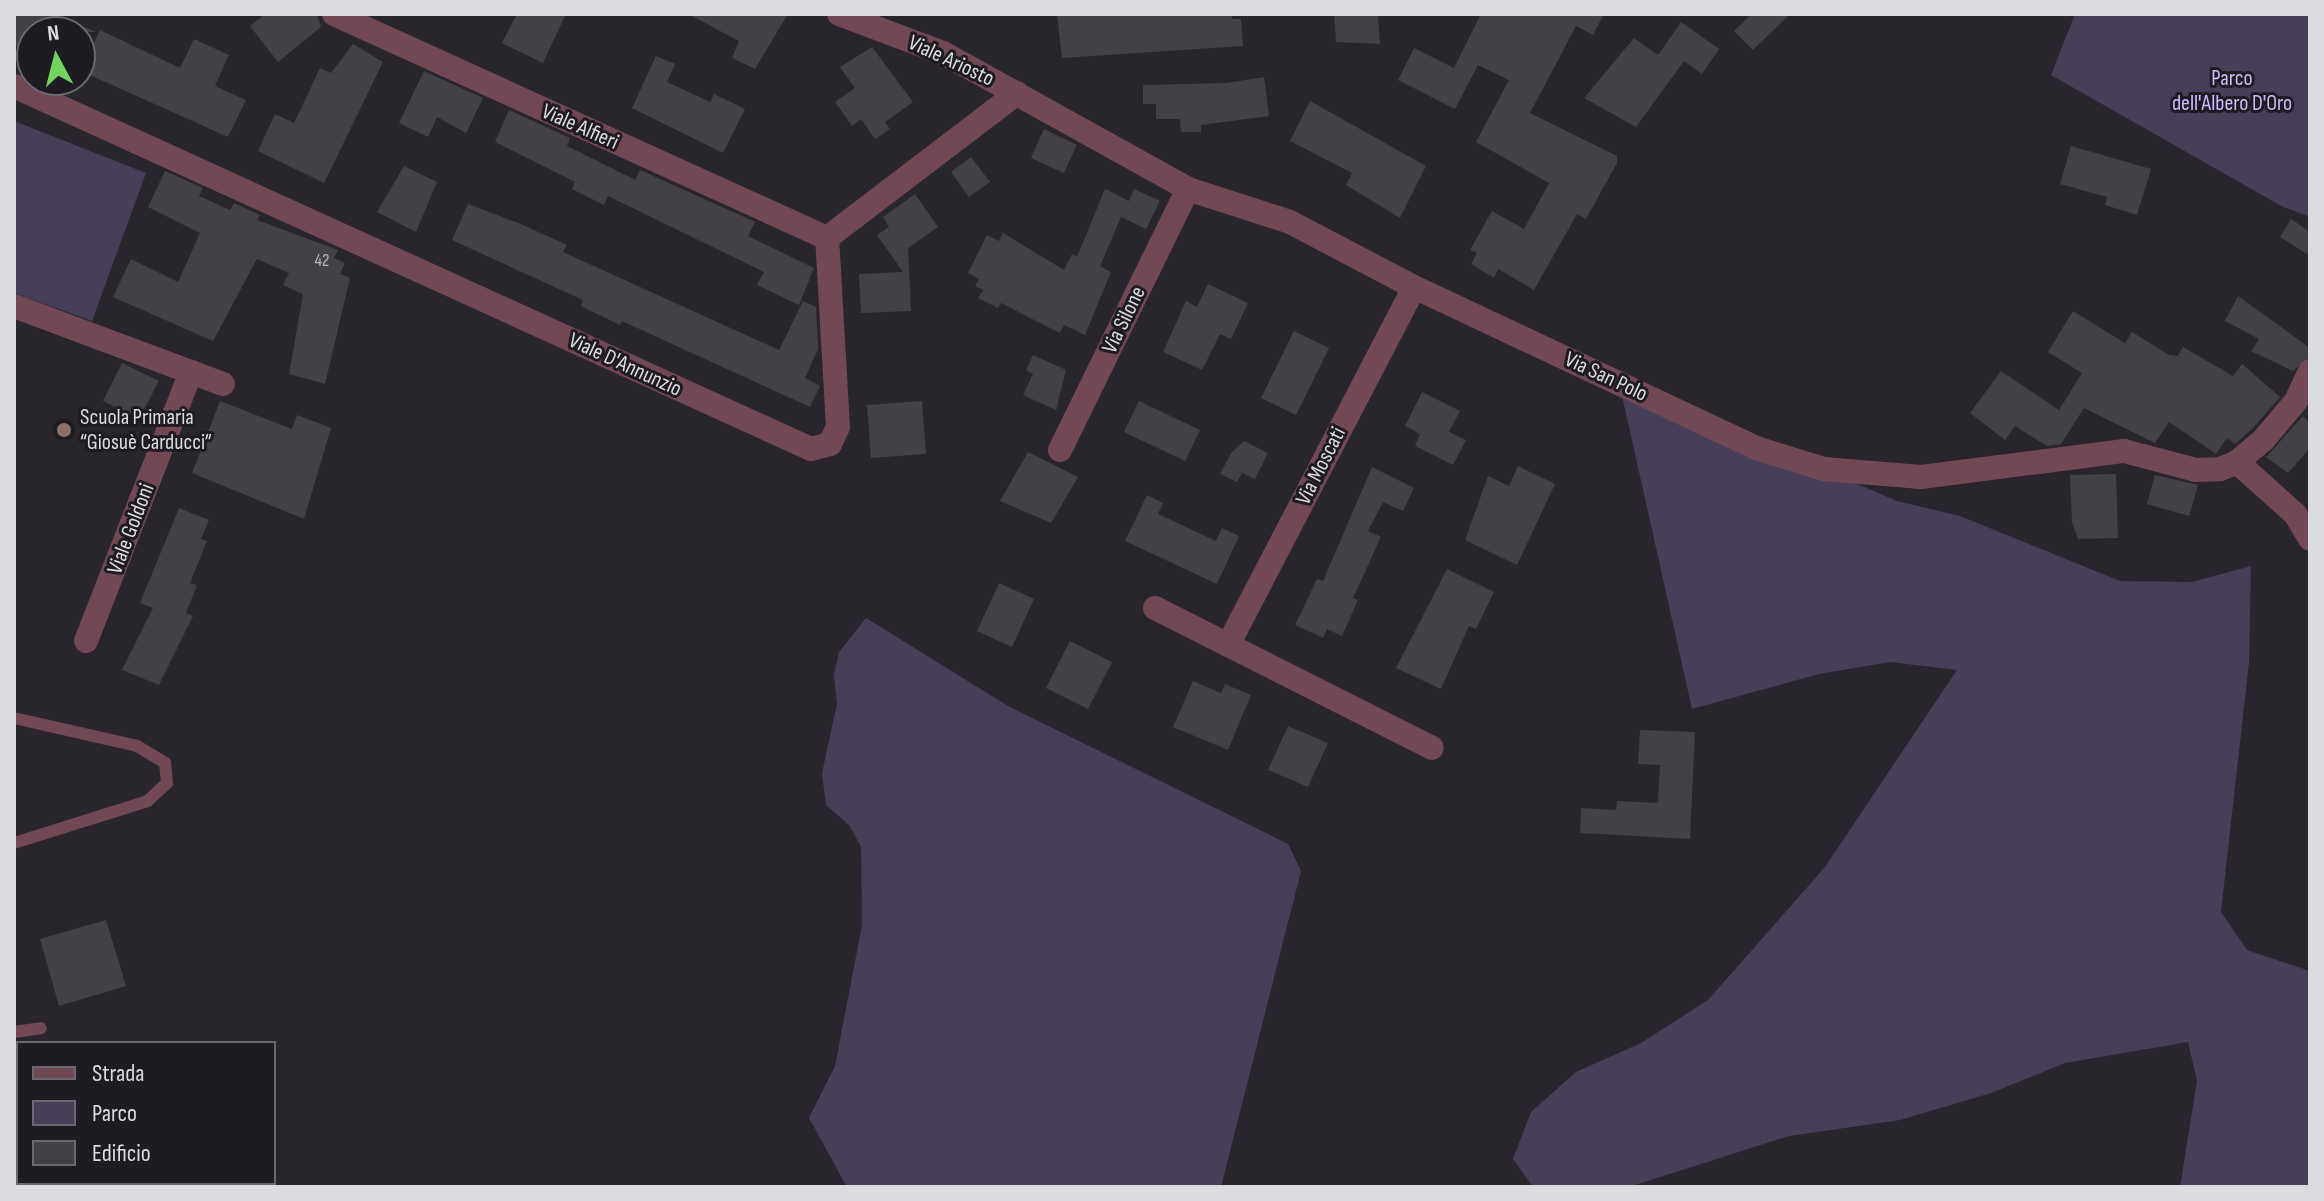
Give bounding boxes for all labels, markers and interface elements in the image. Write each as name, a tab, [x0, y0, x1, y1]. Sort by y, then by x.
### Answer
north arrow	[16, 16, 96, 96]
text: N	[46, 20, 61, 48]
street label: Viale Ariosto	[904, 30, 998, 92]
park label: Parco dell'Albero D'Oro	[2172, 65, 2292, 116]
street label: Viale Alfieri	[537, 98, 623, 156]
house number: 42	[314, 250, 330, 272]
street label: Via Silone	[1097, 282, 1151, 358]
street label: Viale D'Annunzio	[564, 327, 686, 403]
street label: Via San Polo	[1560, 346, 1652, 408]
place label: Scuola Primaria “Giosuè Carducci”	[80, 404, 212, 456]
marker: Scuola Primaria “Giosuè Carducci”	[55, 421, 73, 439]
street label: Via Moscati	[1290, 423, 1352, 509]
street label: Viale Goldoni	[102, 480, 160, 578]
legend	[16, 1041, 276, 1185]
text: Strada	[92, 1059, 145, 1088]
text: Parco	[92, 1099, 137, 1128]
text: Edificio	[92, 1139, 151, 1168]

